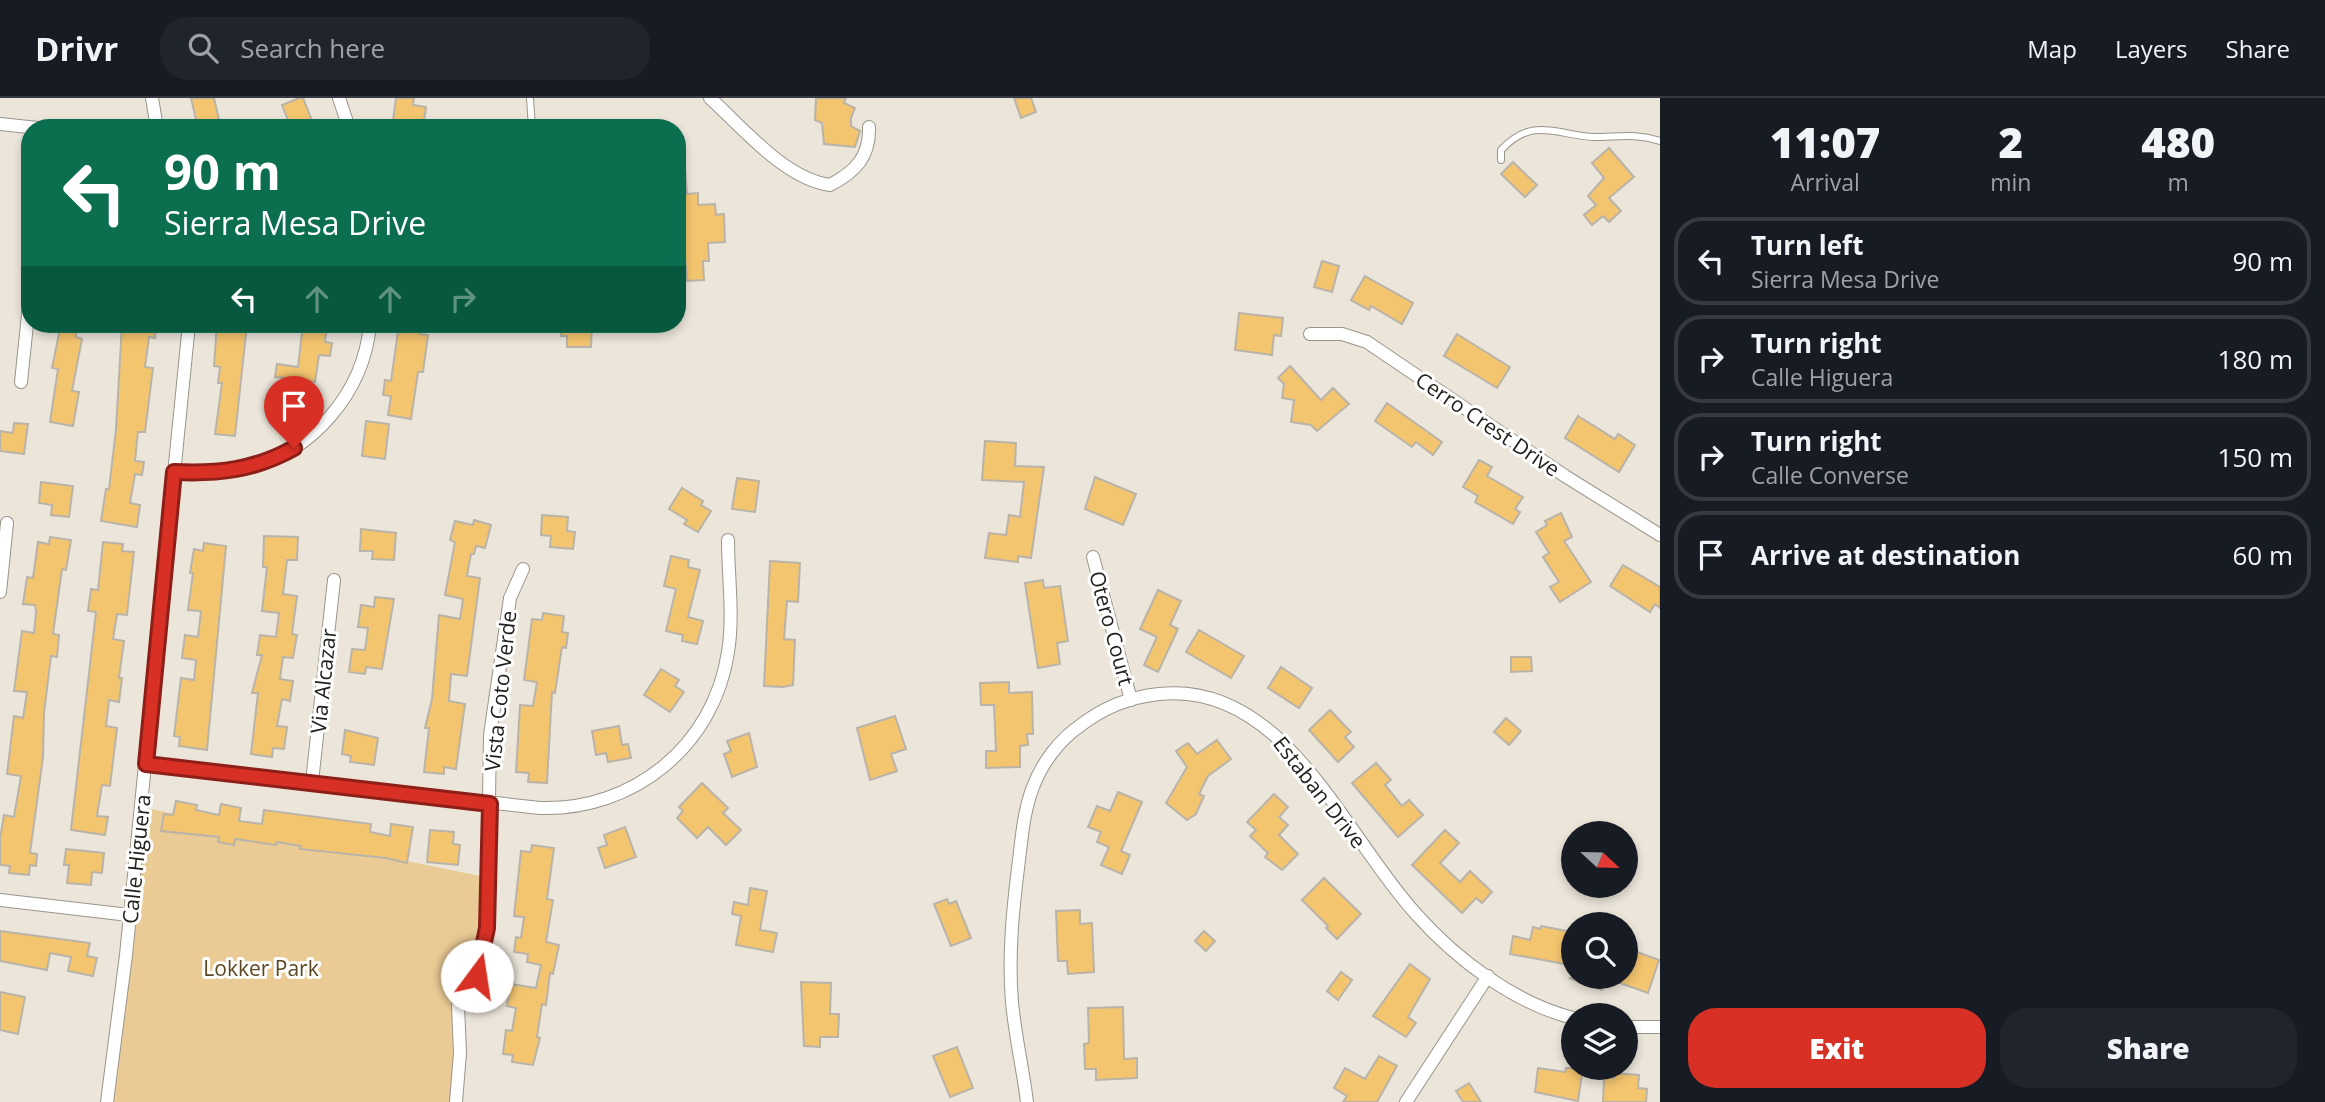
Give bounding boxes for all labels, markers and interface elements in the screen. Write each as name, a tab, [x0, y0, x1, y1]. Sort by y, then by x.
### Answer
search box	[160, 17, 650, 80]
text: Drivr	[35, 26, 118, 71]
icon: search	[184, 29, 222, 67]
text: Search here	[240, 30, 385, 66]
text: Map	[2027, 32, 2077, 65]
text: Layers	[2115, 32, 2188, 65]
text: Share	[2226, 32, 2290, 65]
text: 11:07	[1770, 113, 1880, 170]
text: 2	[1999, 113, 2023, 170]
text: 480	[2141, 113, 2215, 170]
text: 90 m	[164, 138, 281, 204]
icon: left	[49, 147, 140, 238]
text: Arrival	[1791, 166, 1860, 198]
text: min	[1990, 166, 2031, 198]
text: m	[2168, 166, 2189, 198]
text: Sierra Mesa Drive	[164, 201, 426, 244]
text: Turn left	[1751, 227, 1863, 263]
icon: left	[1692, 242, 1730, 280]
text: 90 m	[2232, 243, 2293, 279]
text: Sierra Mesa Drive	[1751, 263, 1940, 295]
icon: left	[225, 280, 263, 318]
icon: ahead	[298, 280, 336, 318]
icon: ahead	[371, 280, 409, 318]
icon: right	[444, 280, 482, 318]
text: Turn right	[1751, 325, 1882, 361]
icon: right	[1692, 340, 1730, 378]
text: 180 m	[2218, 341, 2293, 377]
text: Calle Higuera	[1751, 361, 1893, 393]
street label: Cerro Crest Drive	[1410, 365, 1566, 483]
pin	[264, 376, 324, 448]
icon: arrive	[275, 387, 313, 425]
text: Turn right	[1751, 423, 1882, 459]
icon: right	[1692, 438, 1730, 476]
text: 150 m	[2218, 439, 2293, 475]
text: Calle Converse	[1751, 459, 1909, 491]
icon: arrive	[1692, 536, 1730, 574]
text: Arrive at destination	[1751, 537, 2020, 573]
text: 60 m	[2232, 537, 2293, 573]
street label: Otero Court	[1083, 568, 1141, 688]
street label: Vista Coto Verde	[478, 609, 522, 773]
street label: Via Alcazar	[304, 627, 342, 735]
street label: Estaban Drive	[1267, 730, 1373, 854]
street label: Calle Higuera	[115, 793, 157, 925]
north arrow	[1561, 821, 1638, 898]
map controls	[1561, 821, 1638, 1080]
button: search	[1561, 912, 1638, 989]
position arrow	[440, 939, 514, 1013]
park label: Lokker Park	[203, 954, 319, 982]
button: layers	[1561, 1003, 1638, 1080]
button: Exit	[1688, 1008, 1986, 1088]
button: Share	[2000, 1008, 2297, 1088]

